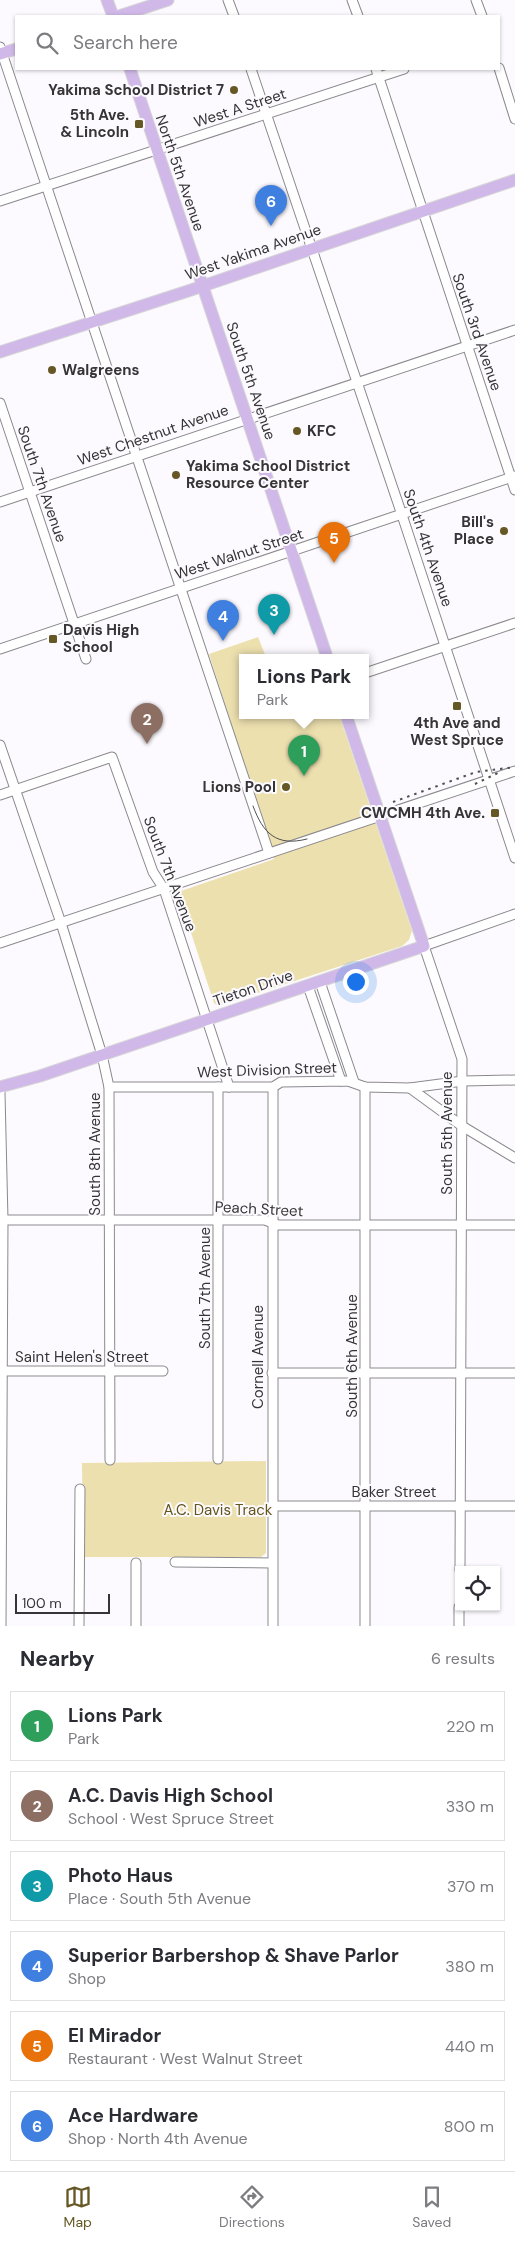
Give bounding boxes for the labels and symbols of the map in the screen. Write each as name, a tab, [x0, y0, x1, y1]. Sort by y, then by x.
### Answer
place label: Yakima School District 7	[48, 80, 224, 100]
street label: West A Street	[191, 84, 289, 132]
marker: Yakima School District 7	[228, 84, 240, 96]
place label: 5th Ave. & Lincoln	[61, 105, 129, 142]
street label: North 5th Avenue	[151, 112, 209, 234]
marker: 5th Ave. & Lincoln	[133, 118, 145, 130]
pin: 6	[255, 185, 287, 226]
street label: West Yakima Avenue	[182, 219, 324, 285]
street label: South 3rd Avenue	[447, 271, 507, 393]
street label: South 5th Avenue	[221, 319, 281, 443]
place label: Walgreens	[62, 360, 139, 380]
marker: Walgreens	[46, 364, 58, 376]
street label: West Chestnut Avenue	[75, 400, 231, 470]
place label: KFC	[307, 421, 336, 441]
street label: South 7th Avenue	[13, 423, 71, 545]
marker: KFC	[291, 425, 303, 437]
place label: Yakima School District Resource Center	[186, 456, 350, 493]
marker: Yakima School District Resource Center	[170, 469, 182, 481]
street label: South 4th Avenue	[398, 486, 458, 610]
place label: Bill's Place	[454, 512, 494, 549]
pin: 5	[318, 522, 350, 563]
street label: West Walnut Street	[172, 524, 306, 584]
marker: Bill's Place	[498, 525, 510, 537]
pin: 3	[258, 594, 290, 635]
pin: 4	[207, 600, 239, 641]
place label: Davis High School	[63, 620, 139, 657]
marker: Davis High School	[47, 633, 59, 645]
marker: 4th Ave and West Spruce	[451, 700, 463, 712]
pin: 2	[131, 703, 163, 744]
place label: 4th Ave and West Spruce	[410, 713, 504, 750]
pin: 1	[288, 735, 320, 776]
place label: Lions Pool	[202, 777, 276, 797]
marker: Lions Pool	[280, 781, 292, 793]
place label: CWCMH 4th Ave.	[361, 803, 485, 823]
marker: CWCMH 4th Ave.	[489, 807, 501, 819]
street label: South 7th Avenue	[139, 813, 201, 935]
street label: Tieton Drive	[211, 965, 295, 1011]
your location	[343, 969, 369, 995]
street label: West Division Street	[197, 1058, 337, 1082]
street label: South 5th Avenue	[437, 1071, 457, 1195]
street label: South 8th Avenue	[85, 1092, 105, 1216]
street label: Peach Street	[214, 1197, 304, 1221]
street label: South 7th Avenue	[195, 1227, 215, 1349]
street label: South 6th Avenue	[342, 1294, 362, 1418]
street label: Cornell Avenue	[248, 1305, 268, 1409]
street label: Saint Helen's Street	[15, 1347, 149, 1367]
street label: Baker Street	[352, 1482, 437, 1502]
park label: A.C. Davis Track	[164, 1500, 273, 1520]
scale bar	[15, 1591, 110, 1614]

